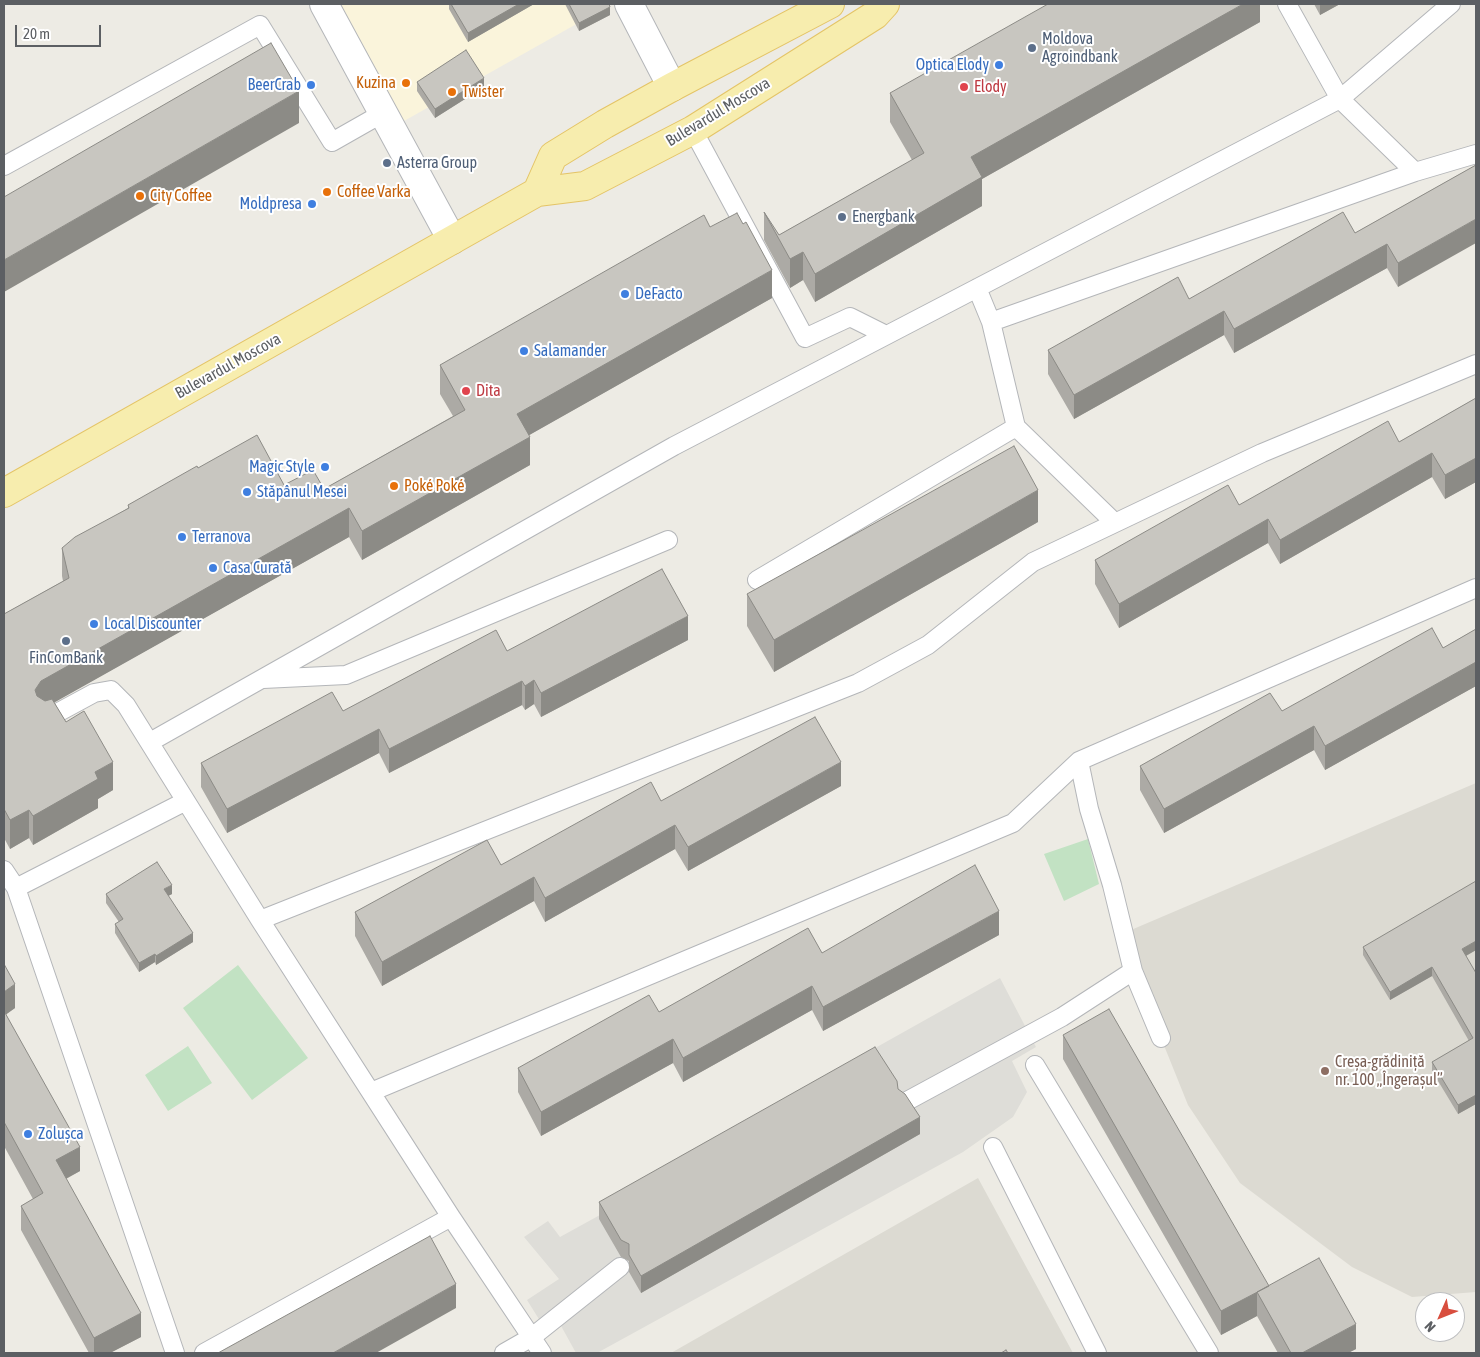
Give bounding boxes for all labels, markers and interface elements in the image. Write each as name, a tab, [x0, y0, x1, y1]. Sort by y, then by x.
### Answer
scale bar	[18, 15, 104, 47]
text: 20 m	[23, 25, 50, 42]
place label: Moldova Agroindbank	[1042, 29, 1118, 67]
marker: Moldova Agroindbank	[1026, 42, 1038, 54]
place label: Optica Elody	[916, 55, 989, 75]
marker: Optica Elody	[993, 59, 1005, 71]
place label: Kuzina	[356, 73, 396, 93]
street label: Bulevardul Moscova	[663, 73, 773, 151]
place label: BeerCrab	[248, 75, 301, 95]
marker: Kuzina	[400, 77, 412, 89]
place label: Elody	[974, 77, 1007, 97]
marker: BeerCrab	[305, 79, 317, 91]
marker: Elody	[958, 81, 970, 93]
place label: Twister	[462, 82, 504, 102]
marker: Twister	[446, 86, 458, 98]
place label: Asterra Group	[397, 153, 477, 173]
marker: Asterra Group	[381, 157, 393, 169]
place label: Coffee Varka	[337, 182, 411, 202]
place label: City Coffee	[150, 186, 212, 206]
marker: Coffee Varka	[321, 186, 333, 198]
marker: City Coffee	[134, 190, 146, 202]
place label: Moldpresa	[239, 194, 302, 214]
marker: Moldpresa	[306, 198, 318, 210]
place label: Energbank	[852, 207, 915, 227]
marker: Energbank	[836, 211, 848, 223]
place label: DeFacto	[635, 284, 683, 304]
marker: DeFacto	[619, 288, 631, 300]
street label: Bulevardul Moscova	[172, 329, 284, 403]
place label: Salamander	[534, 341, 606, 361]
marker: Salamander	[518, 345, 530, 357]
place label: Dita	[476, 381, 501, 401]
marker: Dita	[460, 385, 472, 397]
place label: Magic Style	[249, 457, 315, 477]
marker: Magic Style	[319, 461, 331, 473]
place label: Poké Poké	[404, 476, 465, 496]
marker: Poké Poké	[388, 480, 400, 492]
place label: Stăpânul Mesei	[257, 482, 347, 502]
marker: Stăpânul Mesei	[241, 486, 253, 498]
place label: Terranova	[192, 527, 251, 547]
marker: Terranova	[176, 531, 188, 543]
place label: Casa Curată	[223, 558, 292, 578]
marker: Casa Curată	[207, 562, 219, 574]
place label: Local Discounter	[104, 614, 201, 634]
marker: Local Discounter	[88, 618, 100, 630]
marker: FinComBank	[60, 635, 72, 647]
place label: FinComBank	[29, 648, 103, 668]
place label: Creșa-grădiniță nr. 100 „Îngerașul”	[1335, 1052, 1443, 1090]
marker: Creșa-grădiniță nr. 100 „Îngerașul”	[1319, 1065, 1331, 1077]
place label: Zolușca	[38, 1124, 84, 1144]
marker: Zolușca	[22, 1128, 34, 1140]
north arrow	[1415, 1292, 1465, 1342]
text: N	[1421, 1318, 1439, 1335]

